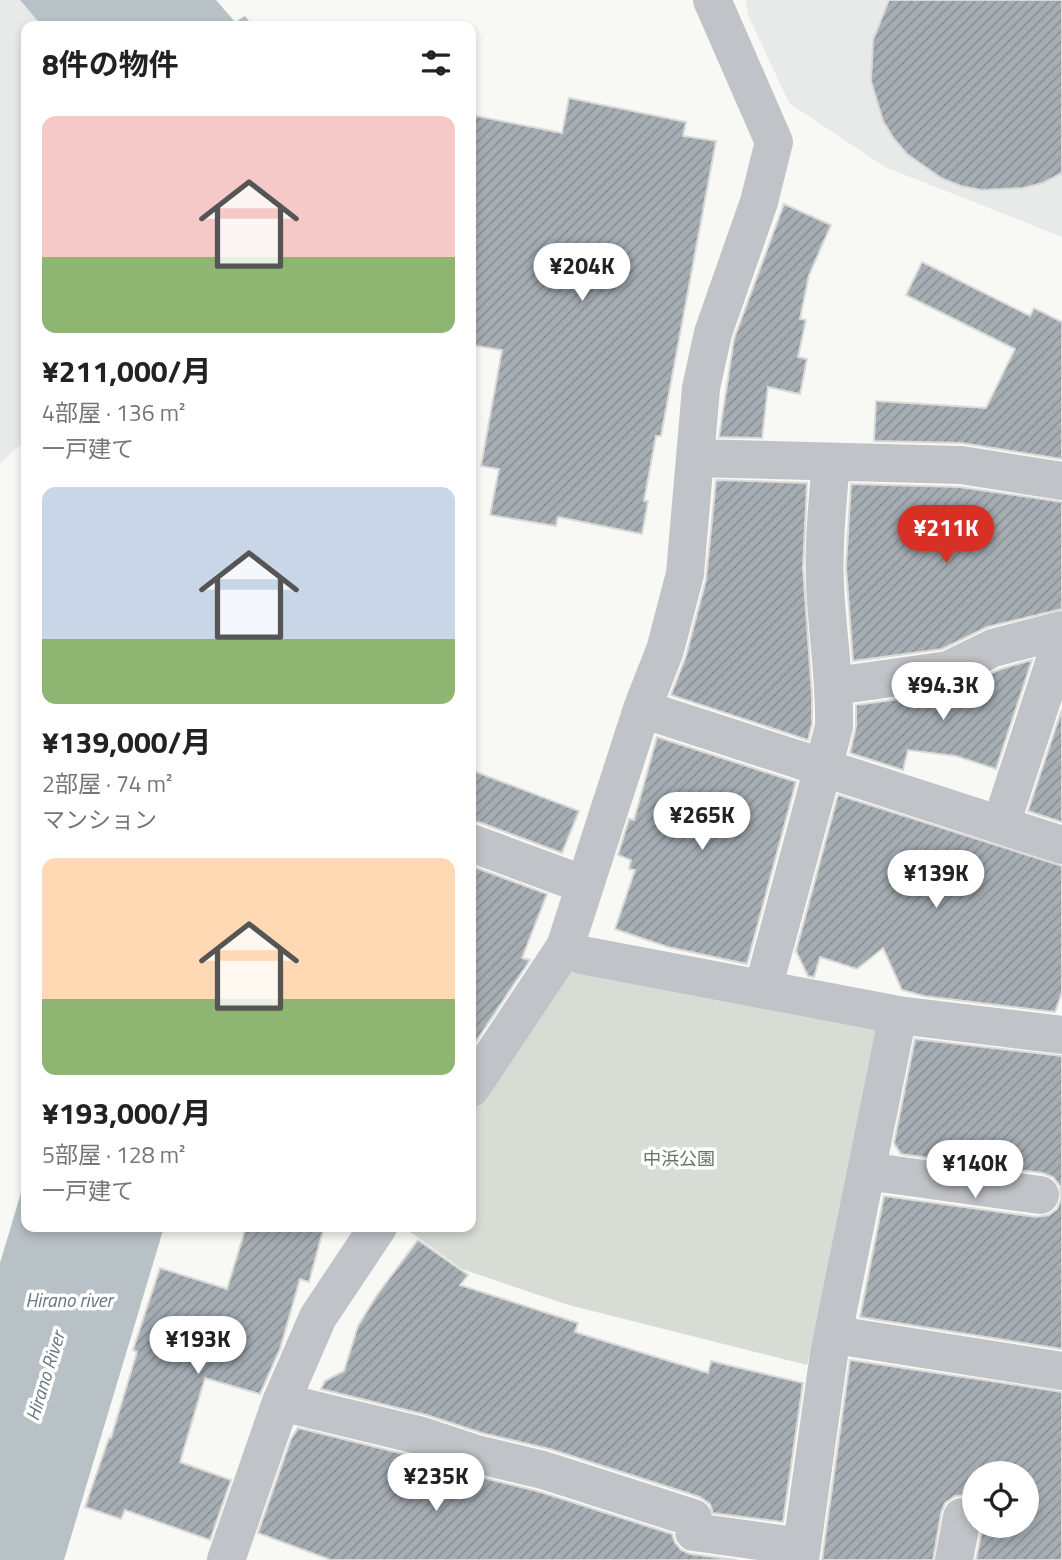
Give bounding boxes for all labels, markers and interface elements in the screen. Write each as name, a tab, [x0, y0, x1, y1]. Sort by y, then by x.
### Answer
text: 8件の物件	[42, 41, 179, 87]
icon: filters	[417, 44, 455, 82]
icon: home	[186, 161, 312, 287]
pin: ¥204K	[533, 244, 631, 303]
text: ¥204K	[549, 248, 615, 283]
text: ¥211,000/月	[42, 348, 211, 394]
text: 4部屋 · 136 m²	[42, 395, 185, 430]
text: 一戸建て	[42, 431, 134, 466]
pin: ¥211K	[897, 505, 995, 565]
text: ¥211K	[913, 510, 979, 545]
icon: home	[186, 532, 312, 658]
pin: ¥94.3K	[886, 662, 1000, 722]
text: ¥94.3K	[907, 667, 979, 702]
text: ¥139,000/月	[42, 719, 211, 765]
text: 2部屋 · 74 m²	[42, 766, 172, 801]
pin: ¥265K	[653, 792, 751, 852]
text: ¥265K	[669, 797, 735, 832]
text: マンション	[42, 802, 157, 837]
pin: ¥139K	[887, 850, 985, 910]
text: ¥139K	[903, 855, 969, 890]
icon: home	[186, 903, 312, 1029]
text: ¥193,000/月	[42, 1090, 211, 1136]
text: 5部屋 · 128 m²	[42, 1137, 185, 1172]
pin: ¥140K	[926, 1140, 1024, 1200]
park label: 中浜公園	[643, 1145, 715, 1172]
text: ¥140K	[942, 1145, 1008, 1180]
text: 一戸建て	[42, 1173, 134, 1208]
water label: Hirano river	[25, 1285, 115, 1314]
pin: ¥193K	[149, 1316, 247, 1376]
text: ¥193K	[165, 1321, 231, 1356]
water label: Hirano River	[17, 1326, 72, 1424]
pin: ¥235K	[387, 1454, 485, 1513]
text: ¥235K	[403, 1458, 469, 1493]
map controls	[962, 1461, 1039, 1538]
button: locate	[962, 1461, 1039, 1538]

